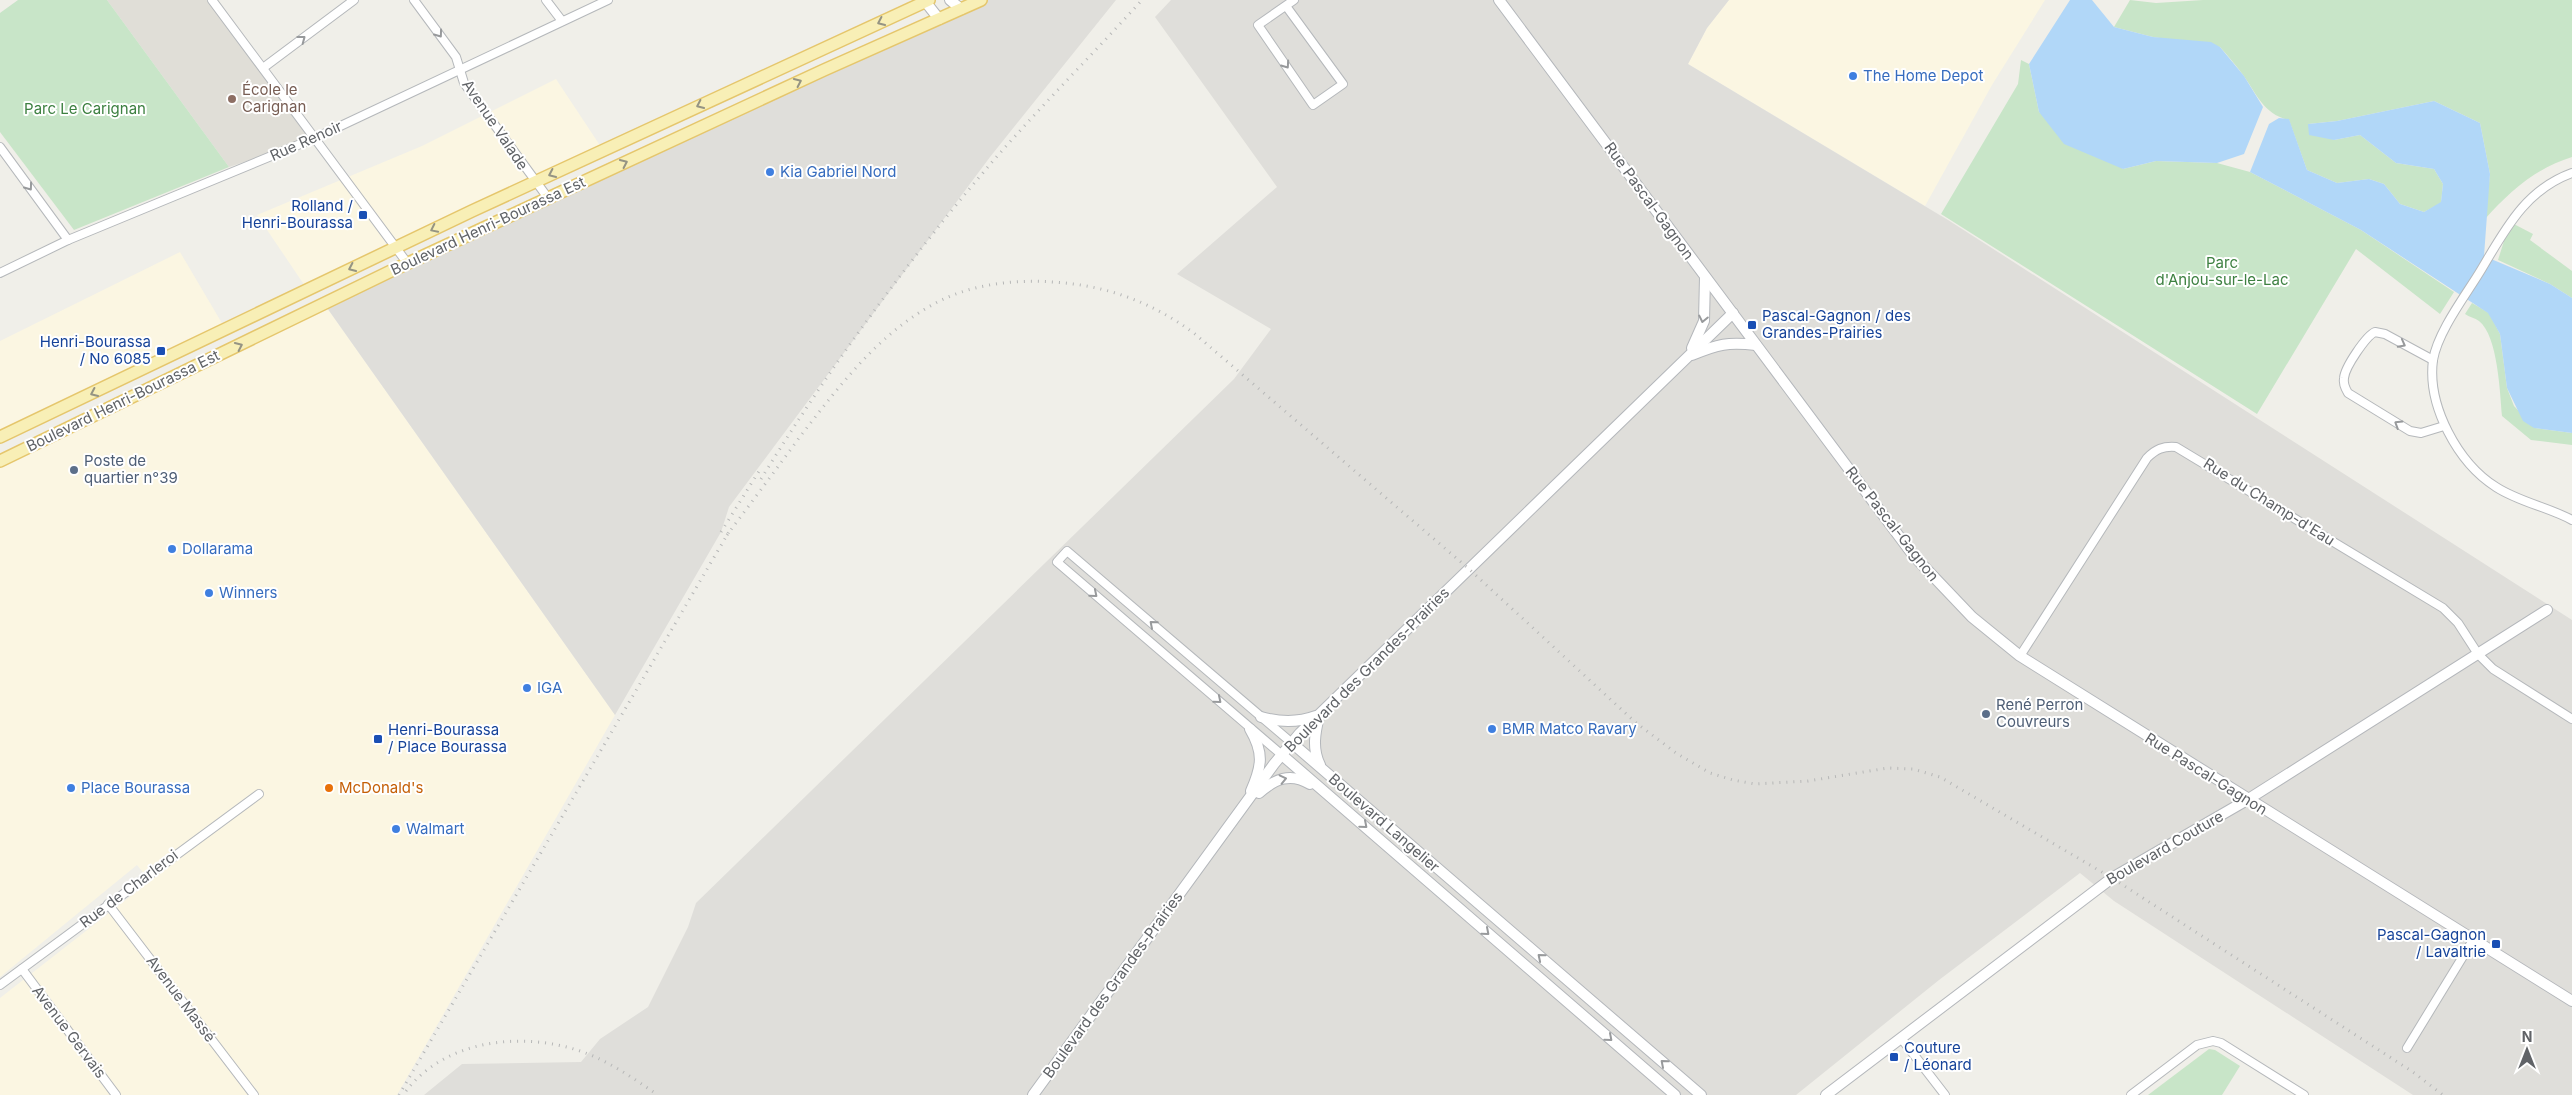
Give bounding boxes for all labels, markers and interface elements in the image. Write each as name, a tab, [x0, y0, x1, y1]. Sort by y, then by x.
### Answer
one-way arrow	[877, 16, 886, 26]
one-way arrow	[434, 28, 442, 37]
one-way arrow	[296, 36, 305, 44]
one-way arrow	[1280, 60, 1289, 69]
place label: The Home Depot	[1863, 66, 1984, 85]
marker: The Home Depot	[1847, 70, 1859, 82]
street label: Avenue Valade	[458, 76, 533, 174]
one-way arrow	[793, 78, 802, 88]
place label: École le Carignan	[242, 80, 306, 116]
marker: École le Carignan	[226, 93, 238, 105]
park label: Parc Le Carignan	[24, 99, 146, 118]
one-way arrow	[696, 99, 705, 110]
street label: Rue Renoir	[267, 116, 345, 165]
street label: Rue Pascal-Gagnon	[1600, 138, 1698, 263]
one-way arrow	[619, 158, 628, 169]
place label: Kia Gabriel Nord	[780, 162, 896, 181]
marker: Kia Gabriel Nord	[764, 166, 776, 178]
one-way arrow	[548, 167, 557, 178]
street label: Boulevard Henri-Bourassa Est	[387, 172, 588, 279]
one-way arrow	[23, 181, 32, 191]
place label: Rolland / Henri-Bourassa	[242, 196, 354, 232]
marker: Rolland / Henri-Bourassa	[357, 209, 369, 221]
one-way arrow	[430, 223, 439, 234]
park label: Parc d'Anjou-sur-le-Lac	[2155, 253, 2289, 289]
one-way arrow	[349, 262, 358, 272]
place label: Pascal-Gagnon / des Grandes-Prairies	[1762, 306, 1911, 342]
one-way arrow	[1698, 315, 1709, 323]
marker: Pascal-Gagnon / des Grandes-Prairies	[1746, 319, 1758, 331]
place label: Henri-Bourassa / No 6085	[40, 332, 151, 368]
one-way arrow	[2397, 338, 2406, 348]
one-way arrow	[234, 341, 243, 352]
street label: Boulevard Henri-Bourassa Est	[23, 345, 223, 456]
marker: Henri-Bourassa / No 6085	[155, 345, 167, 357]
one-way arrow	[90, 387, 99, 397]
one-way arrow	[2395, 421, 2404, 431]
place label: Poste de quartier n°39	[84, 451, 178, 487]
street label: Rue du Champ-d'Eau	[2200, 453, 2338, 550]
street label: Rue Pascal-Gagnon	[1842, 462, 1943, 585]
marker: Poste de quartier n°39	[68, 464, 80, 476]
place label: Dollarama	[182, 539, 253, 558]
marker: Dollarama	[166, 543, 178, 555]
place label: Winners	[219, 583, 278, 602]
street label: Boulevard des Grandes-Prairies	[1280, 583, 1453, 756]
marker: Winners	[203, 587, 215, 599]
one-way arrow	[1089, 588, 1098, 597]
one-way arrow	[1149, 621, 1158, 630]
place label: IGA	[537, 678, 562, 697]
marker: IGA	[521, 682, 533, 694]
one-way arrow	[1212, 694, 1221, 703]
place label: René Perron Couvreurs	[1996, 695, 2083, 731]
marker: René Perron Couvreurs	[1980, 708, 1992, 720]
place label: BMR Matco Ravary	[1502, 719, 1637, 738]
place label: Henri-Bourassa / Place Bourassa	[388, 720, 507, 756]
marker: BMR Matco Ravary	[1486, 723, 1498, 735]
street label: Rue Pascal-Gagnon	[2142, 728, 2271, 819]
marker: Henri-Bourassa / Place Bourassa	[372, 733, 384, 745]
street label: Boulevard Langelier	[1325, 769, 1444, 876]
one-way arrow	[1279, 774, 1287, 785]
place label: Place Bourassa	[81, 778, 190, 797]
place label: McDonald's	[339, 778, 424, 797]
marker: Place Bourassa	[65, 782, 77, 794]
marker: McDonald's	[323, 782, 335, 794]
street label: Boulevard Couture	[2103, 806, 2227, 889]
place label: Walmart	[406, 819, 465, 838]
one-way arrow	[1358, 819, 1367, 828]
marker: Walmart	[390, 823, 402, 835]
street label: Rue de Charleroi	[76, 845, 182, 932]
street label: Boulevard des Grandes-Prairies	[1039, 888, 1187, 1082]
place label: Pascal-Gagnon / Lavaltrie	[2377, 925, 2486, 961]
one-way arrow	[1480, 926, 1489, 934]
marker: Pascal-Gagnon / Lavaltrie	[2490, 938, 2502, 950]
street label: Avenue Massé	[143, 952, 220, 1046]
one-way arrow	[1537, 954, 1546, 963]
street label: Avenue Gervais	[28, 982, 110, 1082]
north arrow	[2502, 1025, 2552, 1075]
text: N	[2522, 1028, 2532, 1045]
one-way arrow	[1603, 1032, 1612, 1041]
place label: Couture / Léonard	[1904, 1038, 1972, 1074]
marker: Couture / Léonard	[1888, 1051, 1900, 1063]
one-way arrow	[1661, 1060, 1670, 1069]

